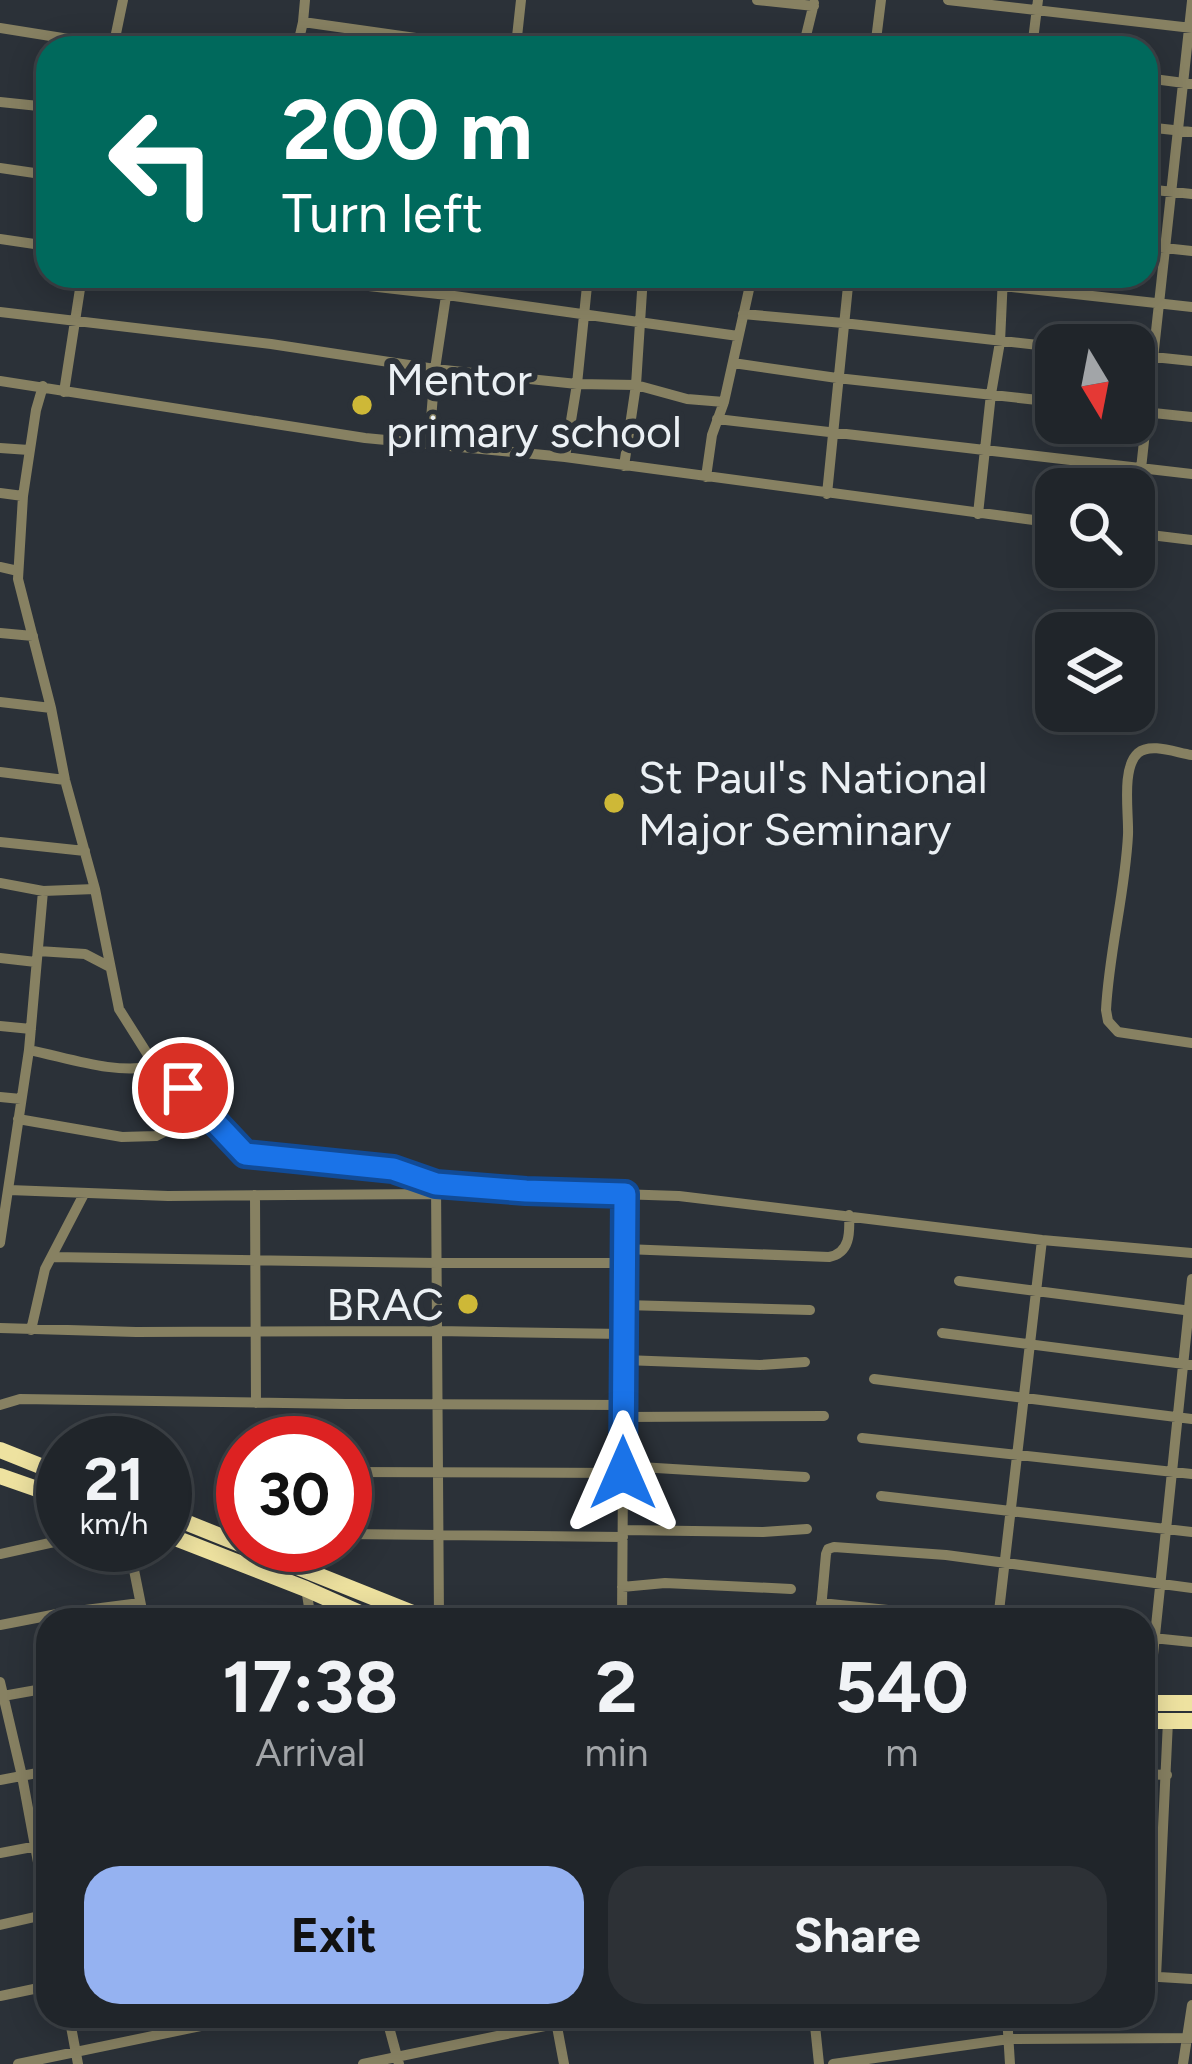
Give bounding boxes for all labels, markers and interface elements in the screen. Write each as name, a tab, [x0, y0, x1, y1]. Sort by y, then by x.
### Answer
text: 200 m	[282, 79, 533, 180]
icon: left	[84, 84, 240, 240]
text: Turn left	[282, 181, 483, 246]
north arrow	[1035, 324, 1155, 444]
map controls	[1035, 324, 1155, 732]
place label: Mentor primary school	[386, 352, 682, 458]
marker: Mentor primary school	[349, 392, 375, 418]
button: search	[1035, 468, 1155, 588]
button: layers	[1035, 612, 1155, 732]
place label: St Paul's National Major Seminary	[638, 750, 988, 856]
marker: St Paul's National Major Seminary	[601, 790, 627, 816]
pin	[132, 1037, 234, 1139]
icon: arrive	[150, 1055, 216, 1121]
place label: BRAC	[326, 1277, 444, 1331]
marker: BRAC	[455, 1291, 481, 1317]
position arrow	[560, 1410, 686, 1536]
speed limit sign: 30	[216, 1416, 372, 1572]
text: 21	[84, 1443, 144, 1515]
text: km/h	[80, 1505, 148, 1542]
text: 17:38	[222, 1644, 398, 1730]
text: 2	[596, 1644, 637, 1730]
text: 540	[835, 1644, 969, 1730]
text: Arrival	[255, 1729, 365, 1776]
text: min	[585, 1729, 649, 1776]
text: m	[885, 1729, 918, 1776]
button: Exit	[84, 1866, 584, 2004]
button: Share	[608, 1866, 1107, 2004]

